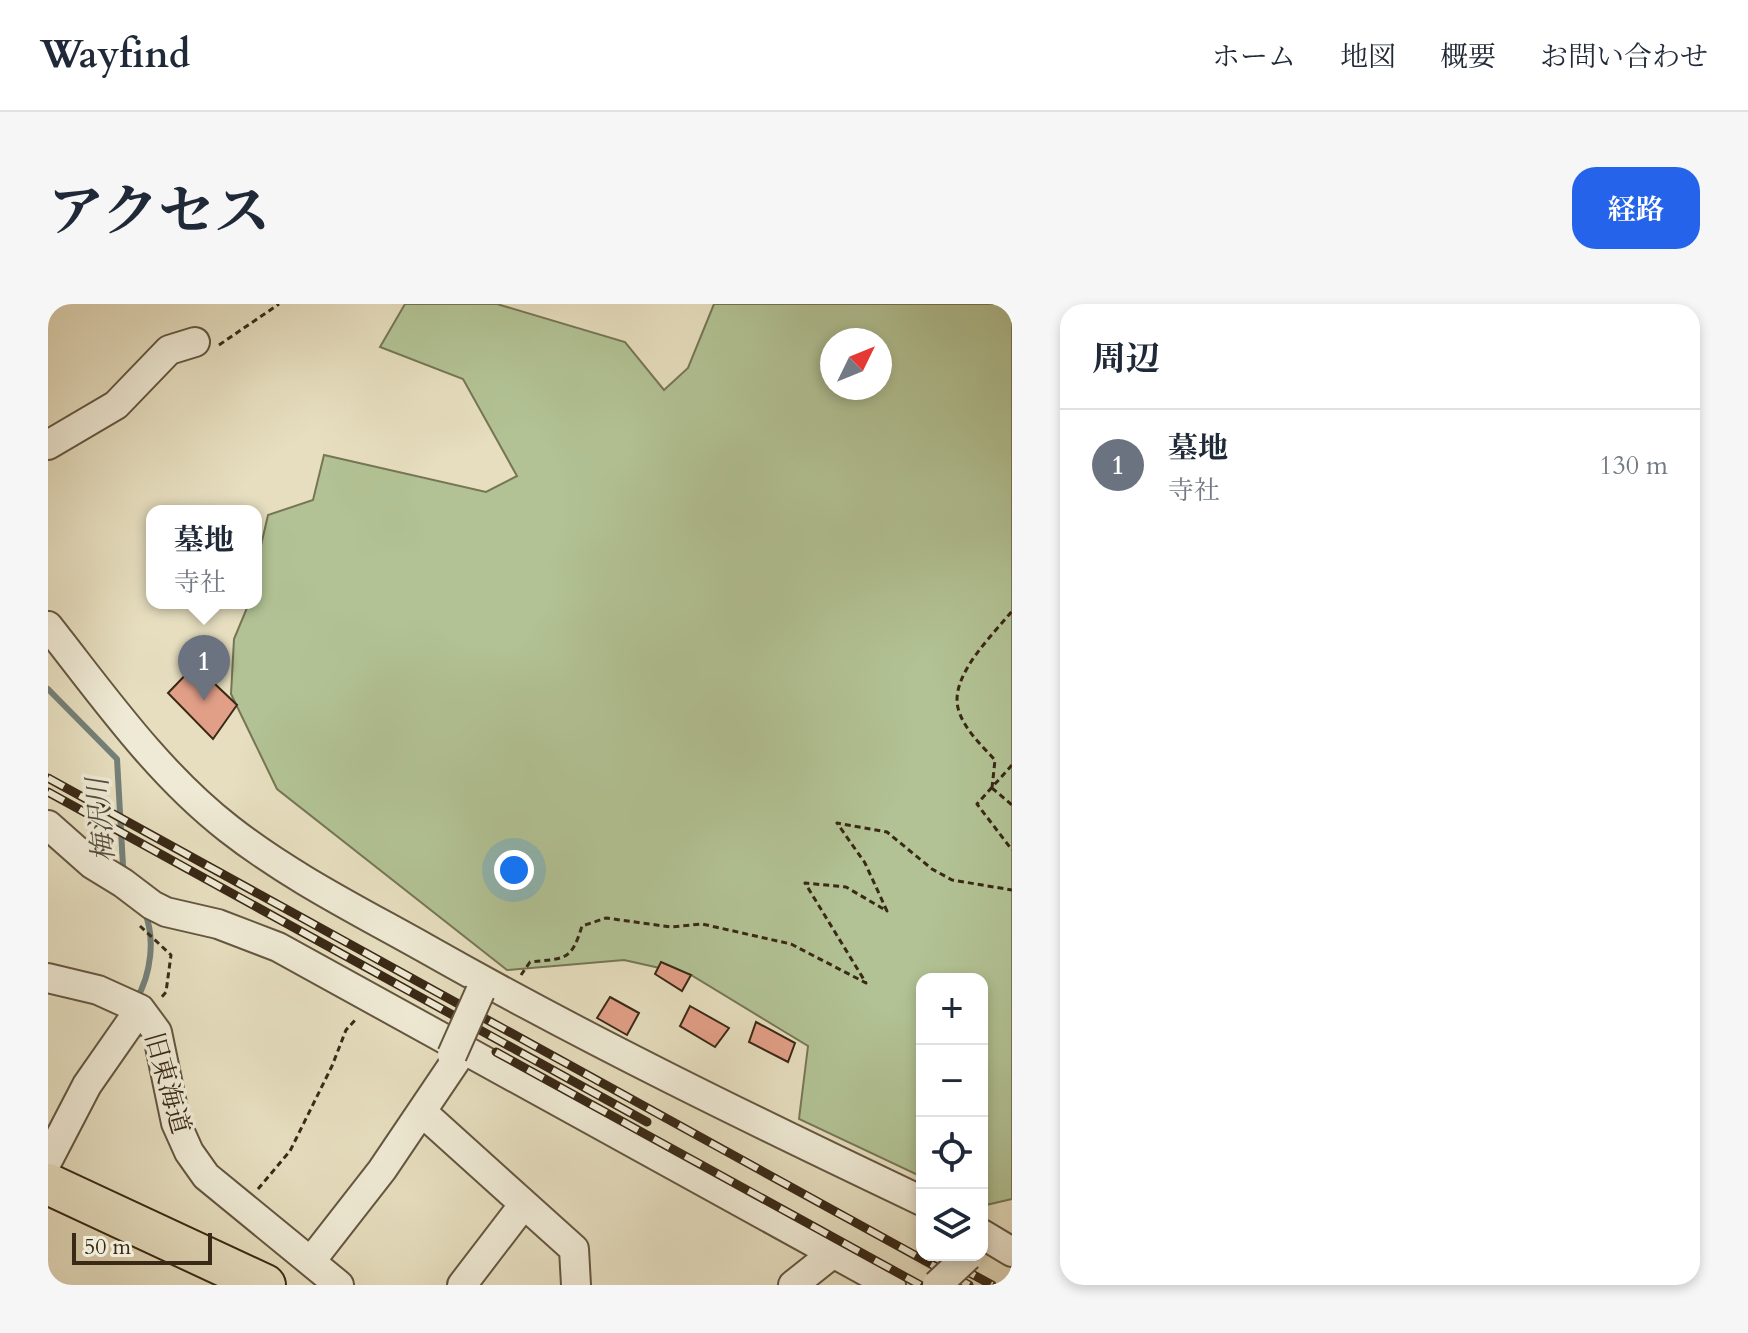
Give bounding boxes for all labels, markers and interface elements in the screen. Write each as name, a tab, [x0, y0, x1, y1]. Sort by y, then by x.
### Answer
text: Wayfind	[40, 29, 190, 81]
text: ホーム	[1212, 38, 1296, 76]
text: 地図	[1340, 38, 1396, 76]
text: 概要	[1440, 38, 1496, 76]
text: お問い合わせ	[1540, 38, 1708, 76]
button: 経路	[1572, 167, 1700, 249]
text: アクセス	[48, 175, 270, 250]
north arrow	[820, 328, 892, 400]
text: 周辺	[1092, 336, 1160, 382]
text: 墓地	[1168, 428, 1228, 469]
text: 1	[1111, 448, 1125, 483]
text: 130 m	[1599, 448, 1668, 483]
text: 寺社	[1168, 473, 1220, 508]
popup	[146, 505, 262, 609]
text: 墓地	[174, 520, 234, 561]
text: 寺社	[174, 565, 226, 600]
pin: 1	[178, 635, 230, 701]
water label: 梅沢川	[78, 773, 124, 863]
your location	[494, 850, 534, 890]
map controls	[916, 973, 988, 1261]
button: +	[916, 973, 988, 1045]
street label: 旧東海道	[136, 1028, 199, 1138]
button: −	[916, 1045, 988, 1117]
button: locate	[916, 1117, 988, 1189]
button: layers	[916, 1189, 988, 1261]
scale bar	[72, 1229, 212, 1265]
text: 50 m	[84, 1232, 131, 1262]

